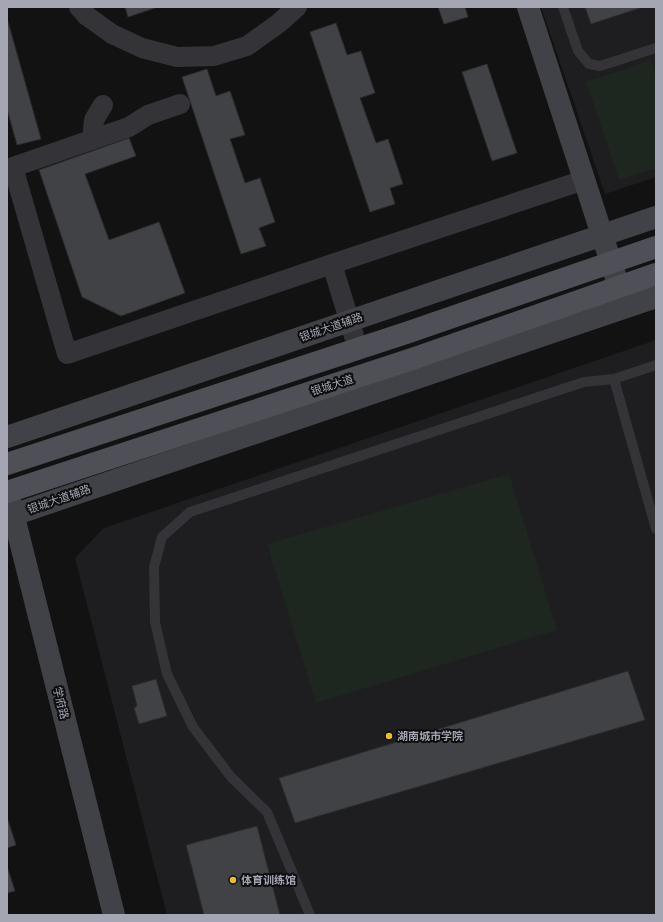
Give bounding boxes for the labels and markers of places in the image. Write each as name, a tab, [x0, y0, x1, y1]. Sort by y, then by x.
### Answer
place label: 湖南城市学院	[397, 728, 463, 744]
marker: 湖南城市学院	[384, 731, 394, 741]
place label: 体育训练馆	[241, 872, 296, 888]
marker: 体育训练馆	[228, 875, 238, 885]

